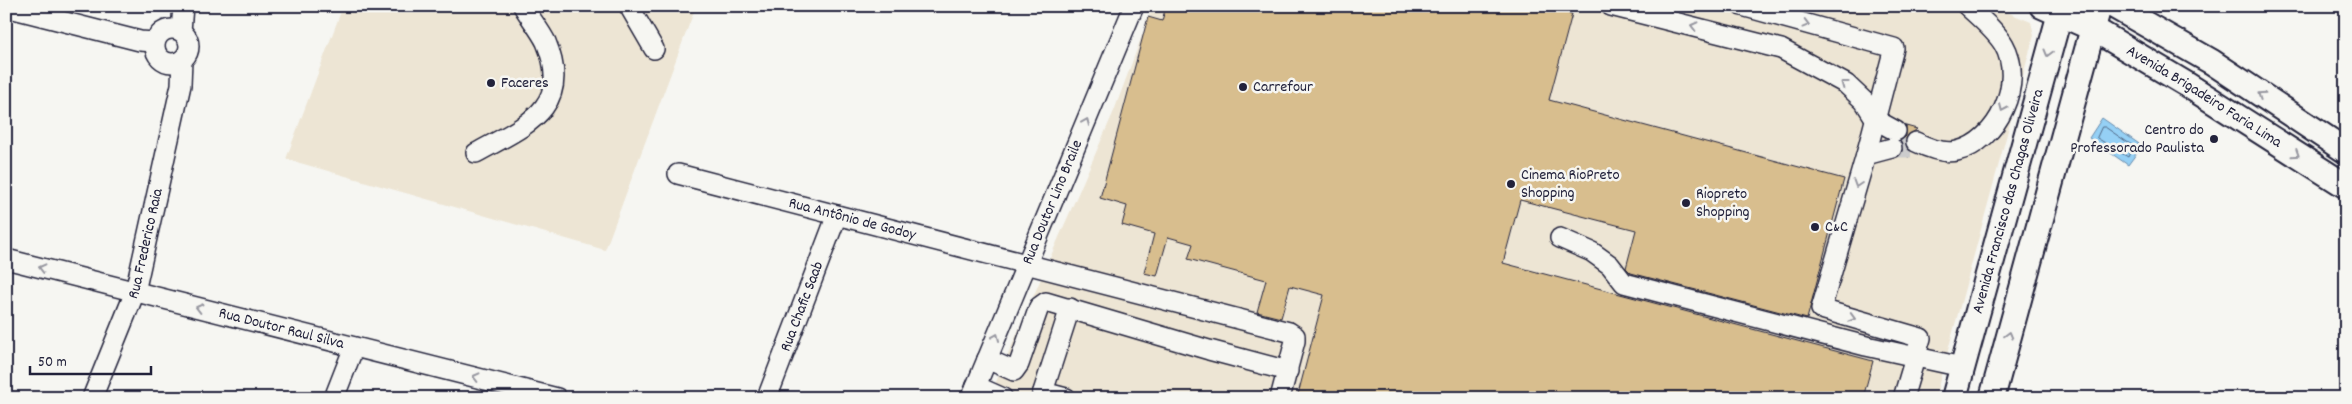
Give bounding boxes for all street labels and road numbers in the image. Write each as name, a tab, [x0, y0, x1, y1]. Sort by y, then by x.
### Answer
street label: Avenida Brigadeiro Faria Lima	[2122, 39, 2287, 154]
street label: Avenida Francisco das Chagas Oliveira	[1966, 86, 2050, 316]
street label: Rua Doutor Lino Braile	[1016, 136, 1089, 268]
street label: Rua Frederico Raia	[122, 186, 169, 302]
street label: Rua Antônio de Godoy	[786, 192, 919, 247]
street label: Rua Chafic Saab	[774, 258, 830, 355]
street label: Rua Doutor Raul Silva	[216, 302, 347, 355]

